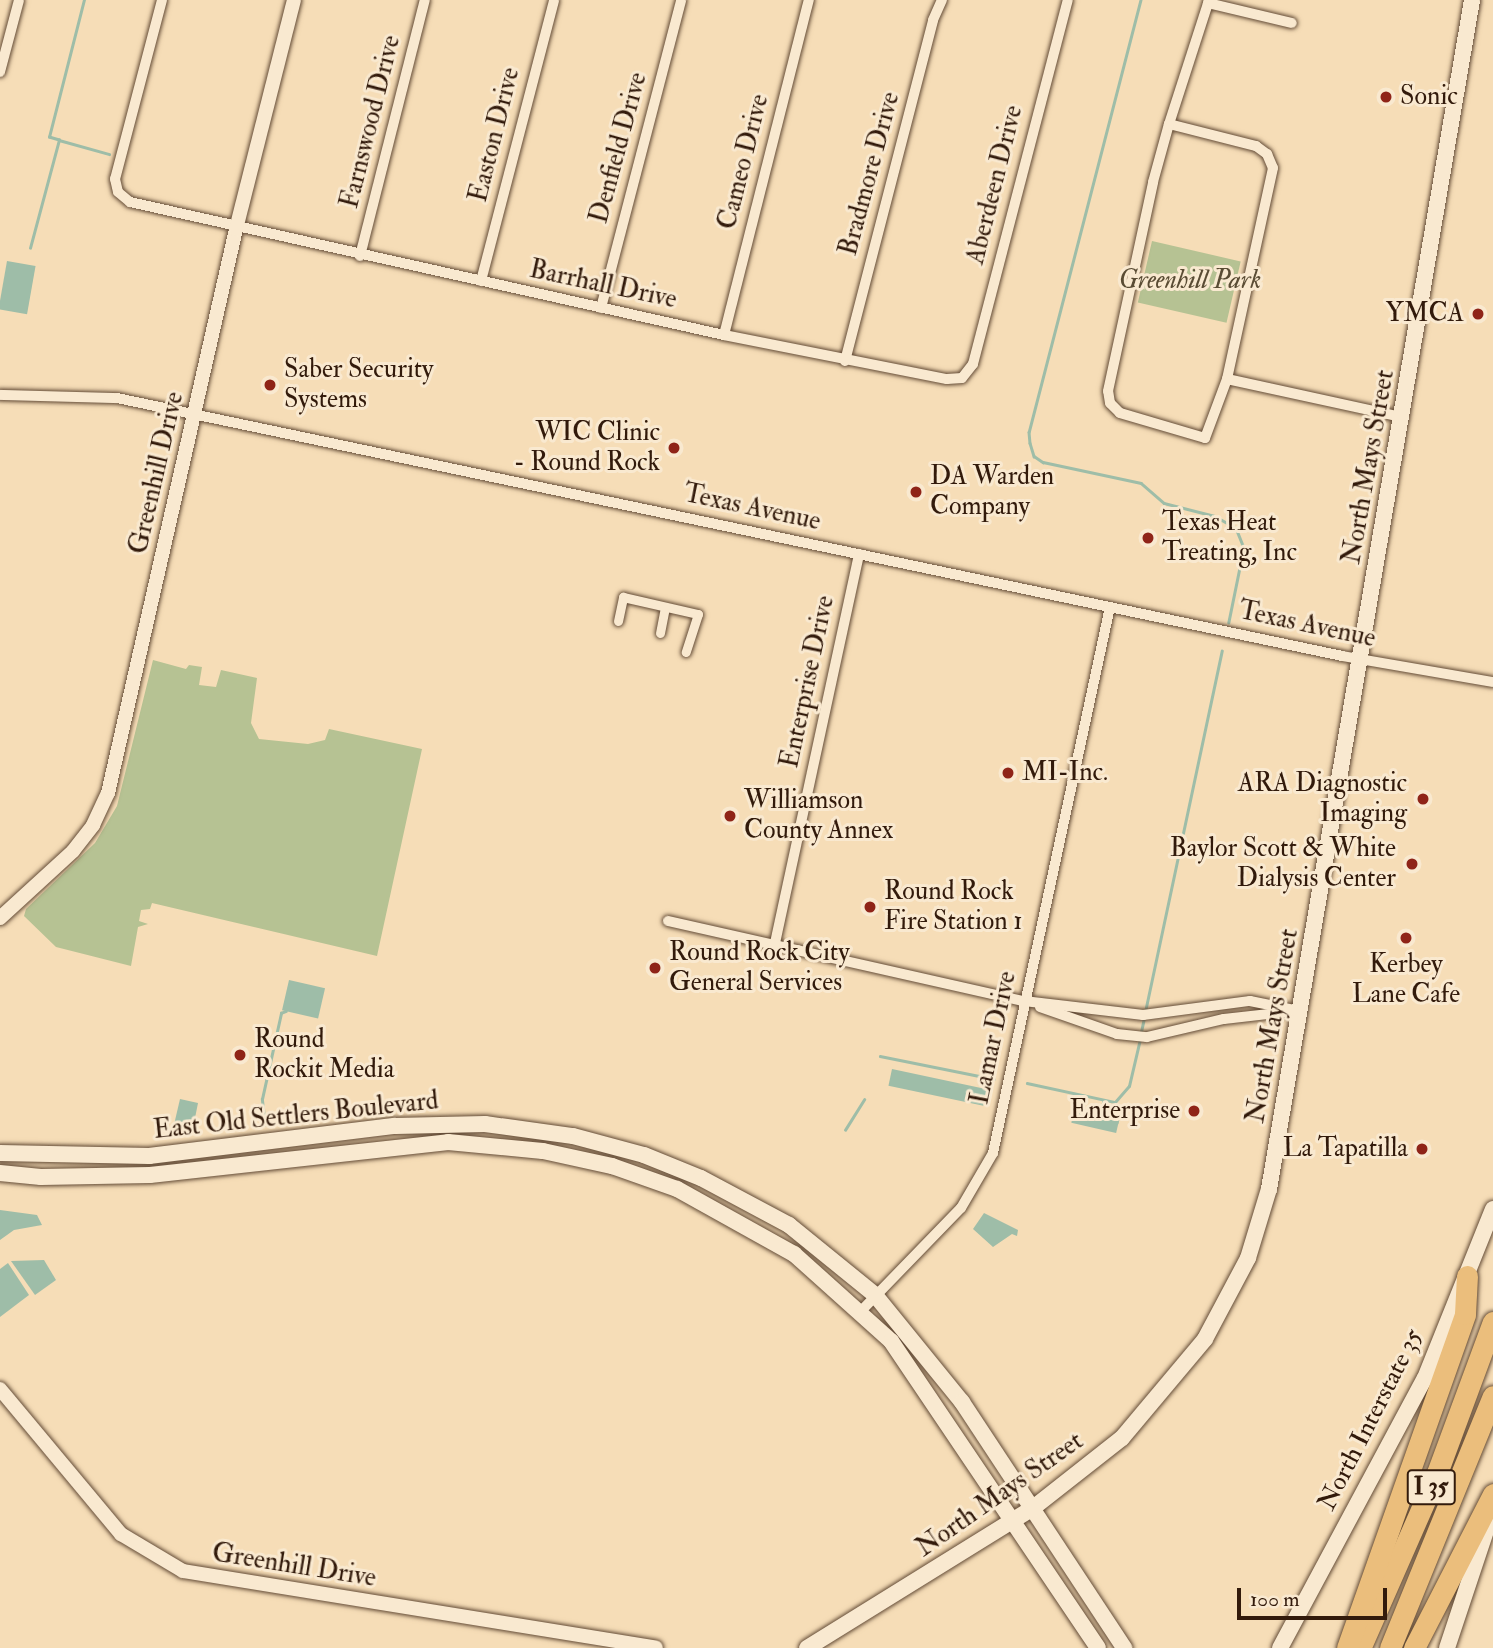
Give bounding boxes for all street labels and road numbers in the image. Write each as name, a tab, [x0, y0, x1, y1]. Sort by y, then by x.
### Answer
street label: Farnswood Drive	[334, 32, 408, 212]
street label: Easton Drive	[463, 64, 527, 206]
street label: Denfield Drive	[584, 69, 654, 227]
street label: Bradmore Drive	[833, 89, 907, 259]
street label: Cameo Drive	[712, 91, 776, 233]
street label: Aberdeen Drive	[960, 102, 1030, 268]
street label: Barrhall Drive	[527, 254, 679, 316]
street label: North Mays Street	[1337, 368, 1401, 566]
street label: Greenhill Drive	[123, 389, 191, 557]
street label: Texas Avenue	[681, 478, 823, 538]
street label: Enterprise Drive	[775, 593, 841, 771]
street label: Texas Avenue	[1236, 595, 1378, 655]
street label: North Mays Street	[1241, 927, 1305, 1125]
street label: Lamar Drive	[965, 969, 1023, 1107]
street label: East Old Settlers Boulevard	[152, 1086, 440, 1146]
street label: North Interstate 35	[1312, 1324, 1430, 1516]
street label: North Mays Street	[911, 1426, 1089, 1564]
road number: I 35	[1406, 1466, 1456, 1507]
street label: Greenhill Drive	[210, 1538, 378, 1594]

